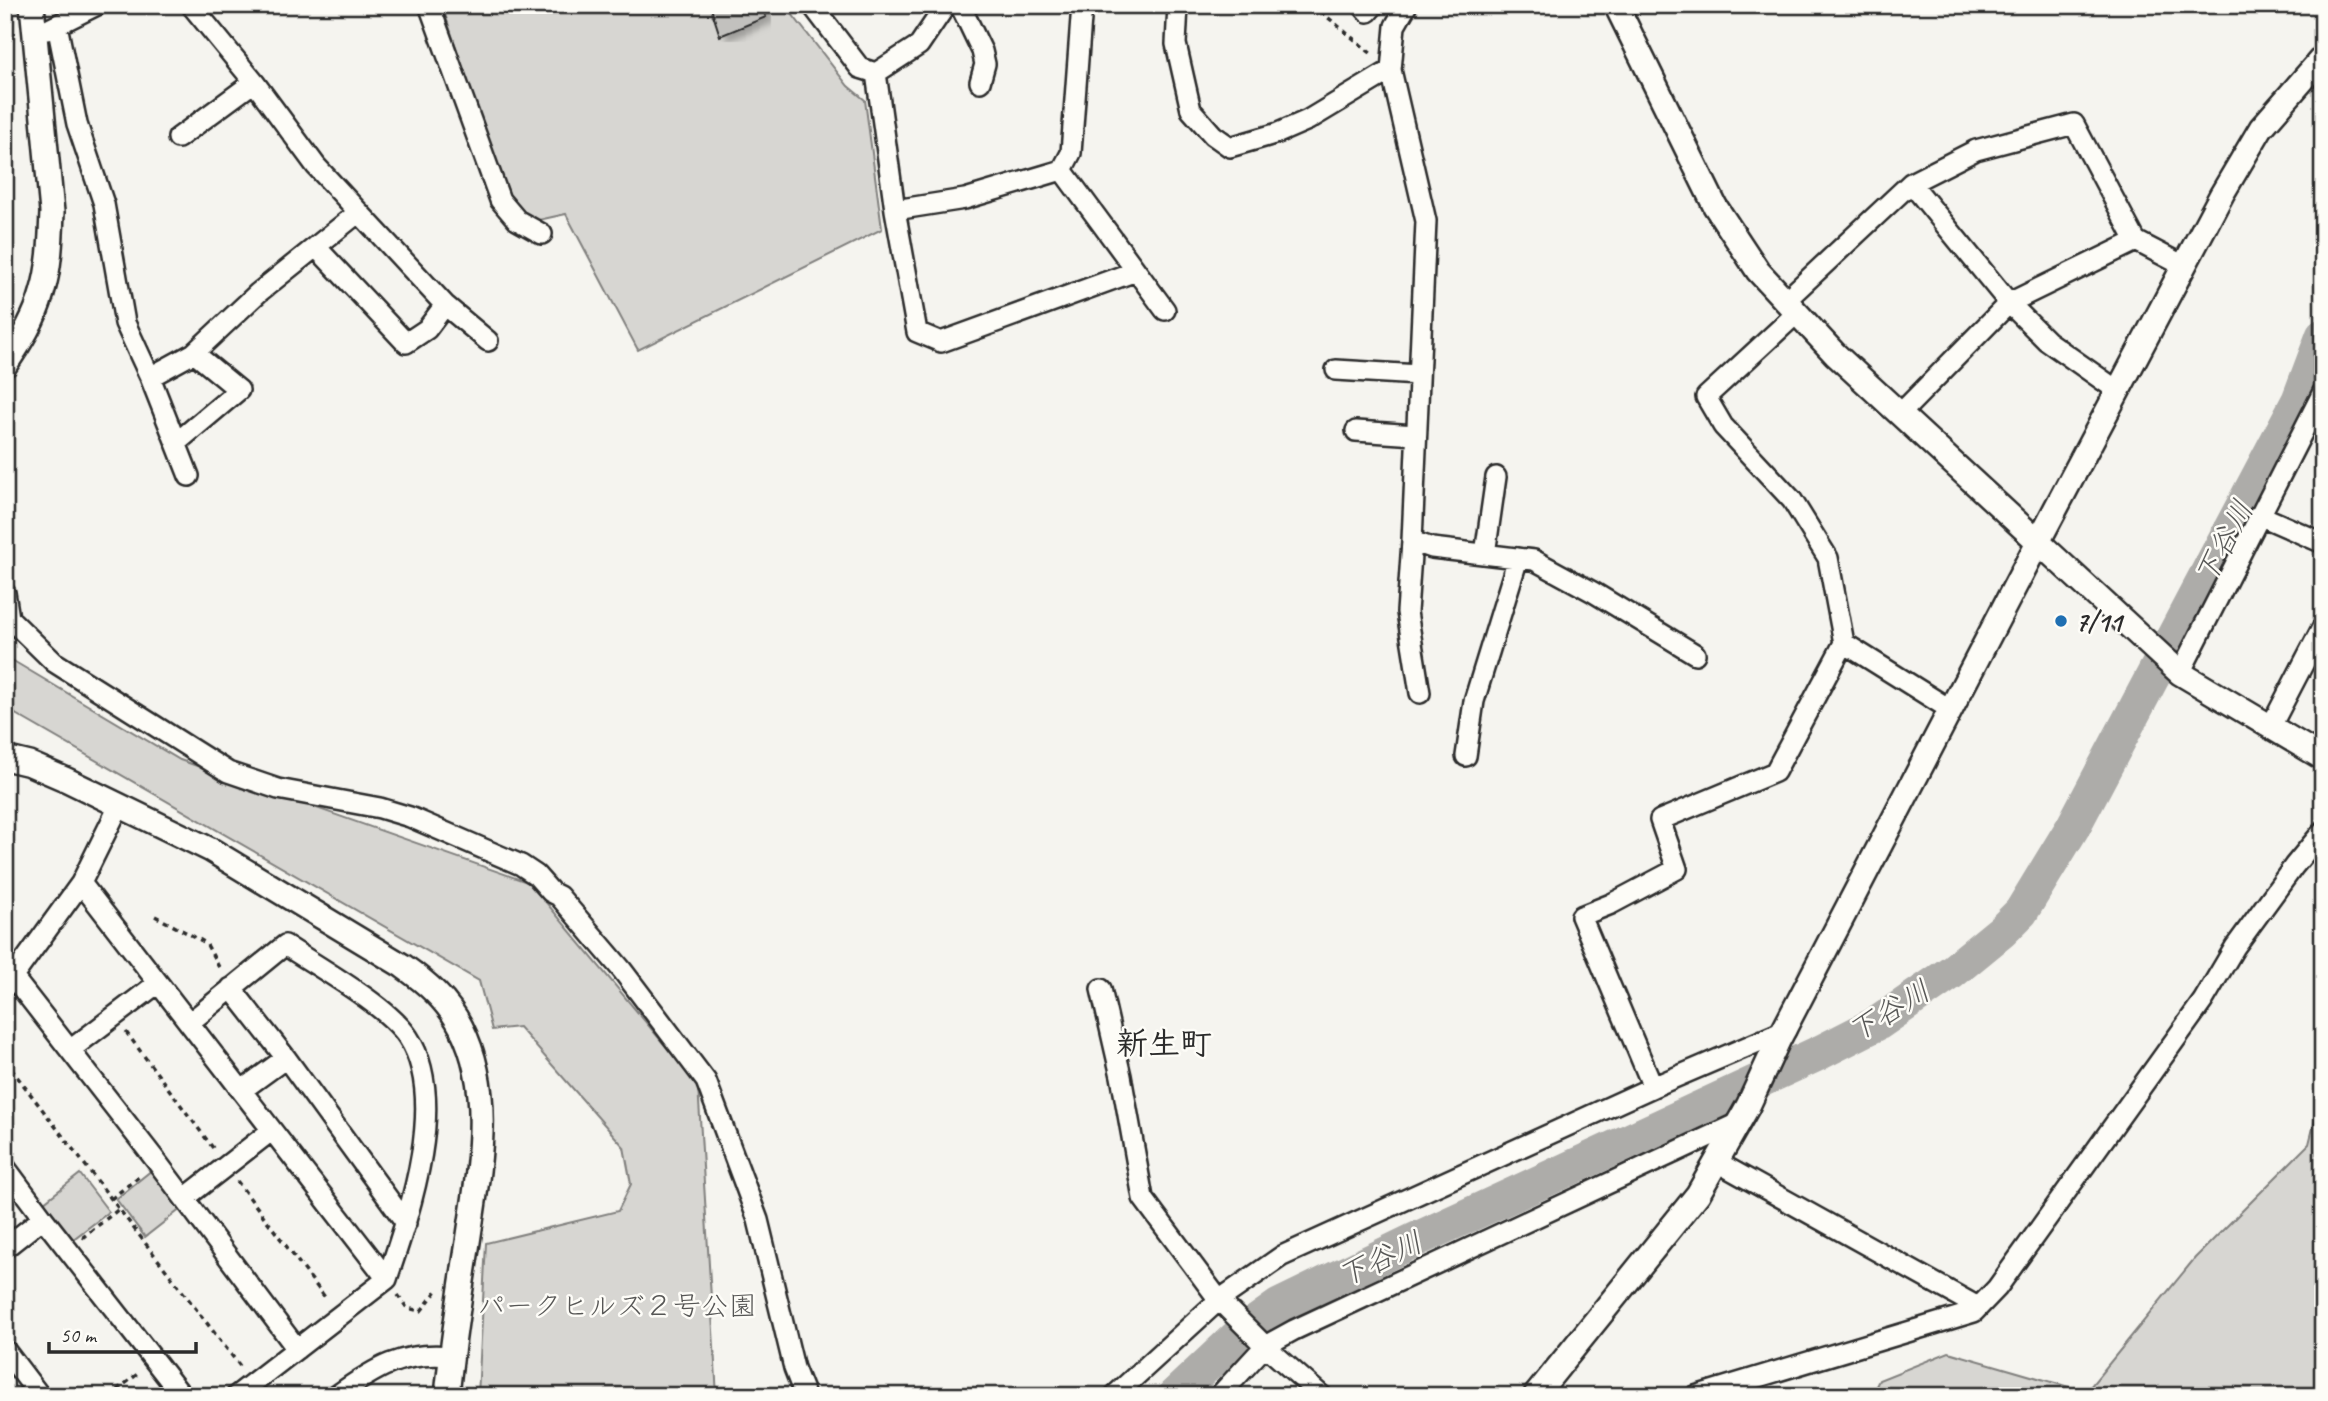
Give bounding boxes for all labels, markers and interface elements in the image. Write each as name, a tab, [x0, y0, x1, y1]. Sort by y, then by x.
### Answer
water label: 下谷川	[2186, 493, 2262, 591]
place label: 7/11	[2075, 604, 2125, 639]
marker: 7/11	[2053, 613, 2069, 629]
water label: 下谷川	[1841, 972, 1937, 1050]
district label: 新生町	[1116, 1023, 1212, 1064]
water label: 下谷川	[1331, 1223, 1429, 1295]
park label: パークヒルズ２号公園	[477, 1288, 757, 1323]
scale bar	[49, 1310, 196, 1354]
text: 50 m	[60, 1322, 98, 1348]

